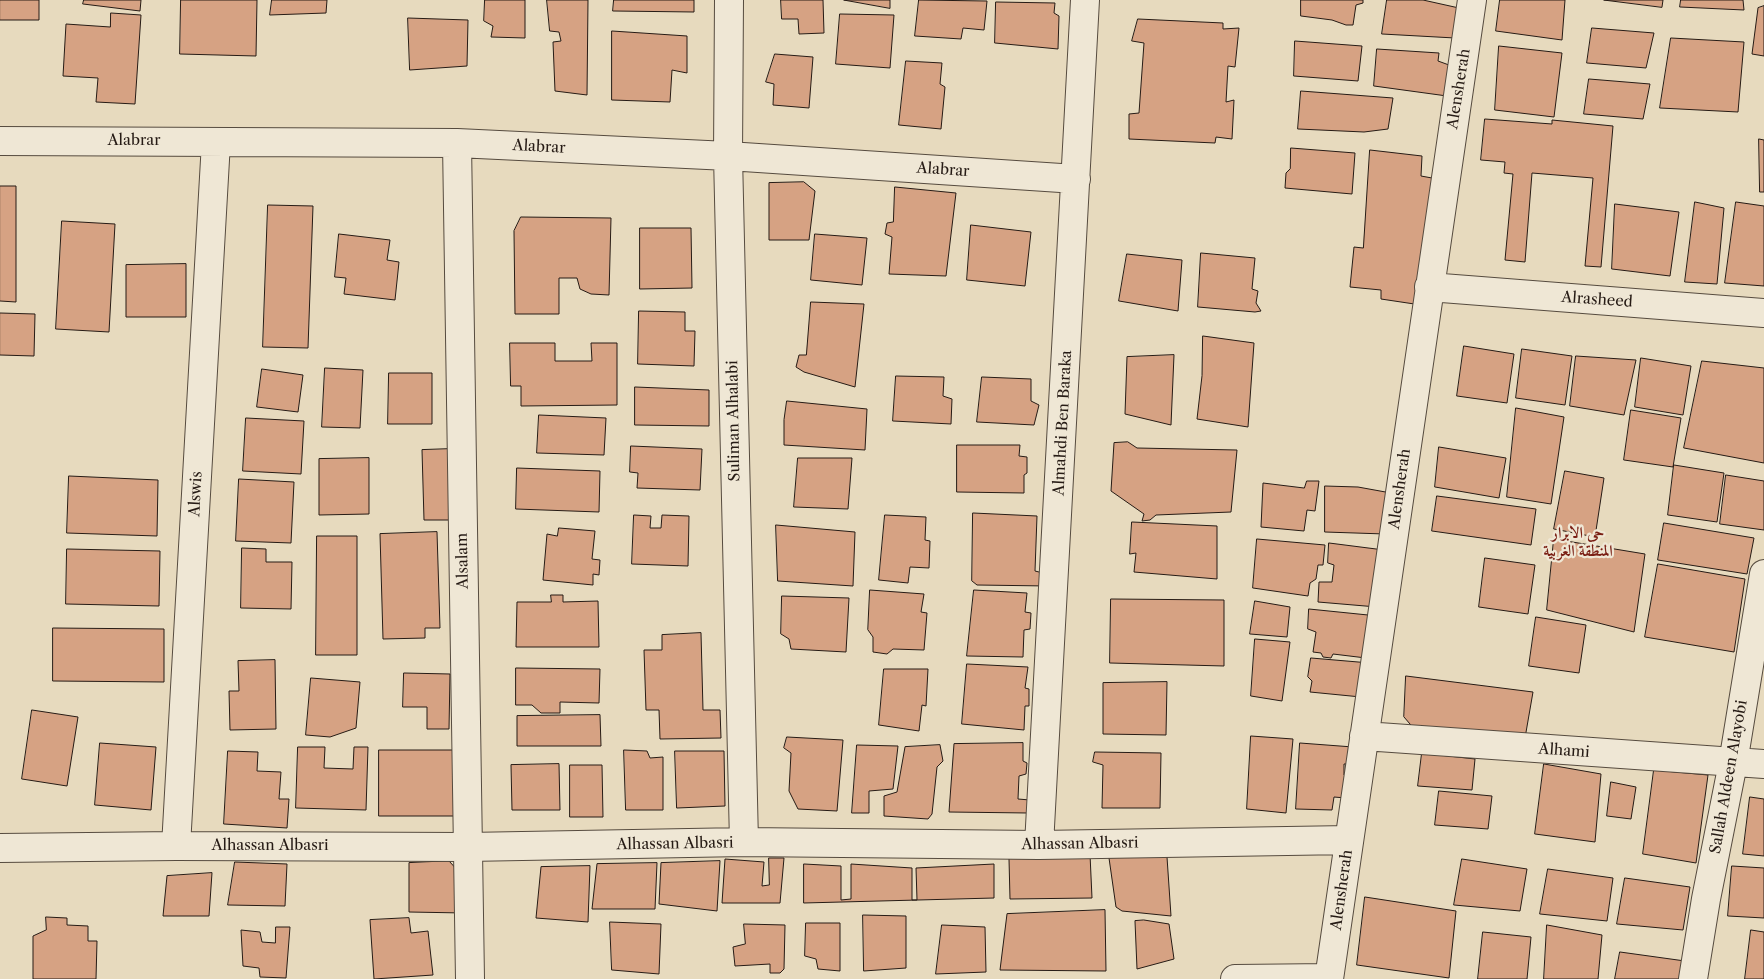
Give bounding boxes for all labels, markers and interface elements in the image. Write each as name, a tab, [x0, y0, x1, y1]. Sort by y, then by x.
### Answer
street label: Alensherah	[1444, 47, 1474, 131]
street label: Alabrar	[107, 132, 161, 150]
street label: Alabrar	[512, 137, 566, 157]
street label: Alabrar	[916, 159, 970, 181]
street label: Alrasheed	[1561, 289, 1633, 311]
street label: Almahdi Ben Baraka	[1050, 350, 1076, 496]
street label: Suliman Alhalabi	[724, 360, 744, 482]
street label: Alensherah	[1385, 448, 1415, 530]
street label: Alswis	[186, 471, 206, 517]
district label: حي الابرار المنطقة الغربية	[1543, 523, 1613, 561]
street label: Alsalam	[454, 533, 472, 589]
street label: Sallah Aldeen Alayobi	[1707, 699, 1751, 855]
street label: Alhami	[1538, 740, 1590, 762]
street label: Alhassan Albasri	[616, 834, 734, 854]
street label: Alhassan Albasri	[1021, 834, 1139, 854]
street label: Alhassan Albasri	[211, 837, 329, 855]
street label: Alensherah	[1327, 849, 1357, 931]

